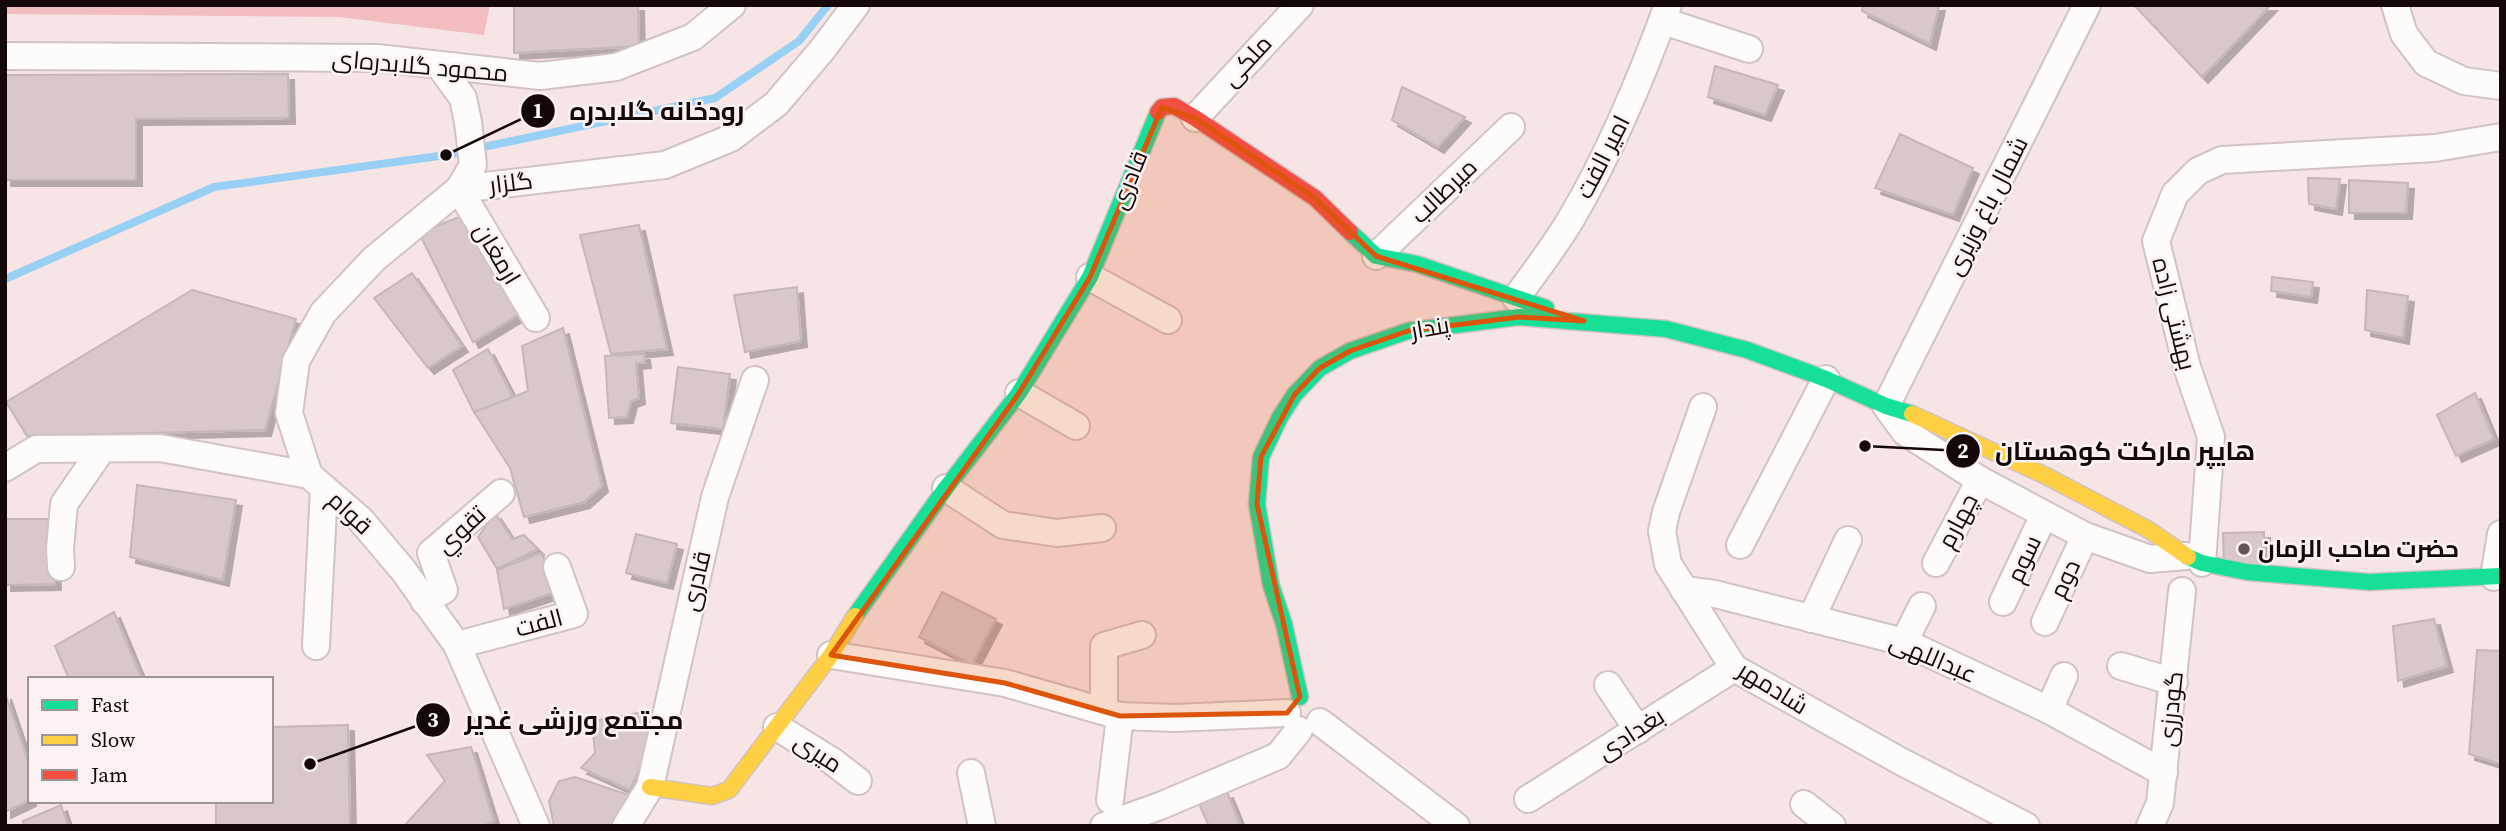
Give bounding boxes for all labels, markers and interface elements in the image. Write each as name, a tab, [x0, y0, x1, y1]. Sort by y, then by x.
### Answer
street label: ملکی	[1214, 28, 1279, 94]
street label: محمود گلابدره‌ای	[330, 41, 510, 90]
callout: رودخانه گلابدره	[520, 87, 758, 134]
text: رودخانه گلابدره	[570, 93, 744, 129]
text: 1	[532, 96, 544, 125]
street label: امیر الفت	[1567, 109, 1638, 204]
street label: شمال باغ وزیری	[1937, 131, 2036, 281]
street label: قادری	[1102, 145, 1155, 214]
street label: میرطالب	[1403, 151, 1484, 231]
street label: گلزار	[485, 163, 535, 202]
street label: ارمغان	[466, 217, 529, 291]
street label: بهشتی زاده	[2145, 254, 2204, 374]
street label: پندار	[1406, 308, 1453, 347]
callout: هایپر مارکت کوهستان	[1946, 427, 2269, 474]
text: هایپر مارکت کوهستان	[1995, 433, 2255, 469]
text: 2	[1957, 436, 1969, 465]
street label: قوام	[321, 484, 380, 542]
street label: چهارم	[1929, 488, 1986, 554]
street label: تقوي	[429, 498, 495, 563]
street label: سوم	[1998, 530, 2049, 588]
place label: حضرت صاحب الزمان	[2258, 532, 2459, 565]
marker: حضرت صاحب الزمان	[2236, 541, 2252, 557]
street label: قادری	[673, 547, 718, 614]
street label: دوم	[2041, 554, 2088, 604]
street label: الفت	[511, 600, 566, 645]
street label: عبداللهی	[1885, 624, 1982, 691]
street label: شادمهر	[1730, 652, 1815, 722]
street label: گودرزی	[2150, 670, 2191, 748]
legend	[28, 677, 273, 803]
text: Fast	[91, 690, 129, 719]
callout: مجتمع ورزشی غدیر	[416, 696, 698, 743]
street label: بغدادی	[1591, 700, 1671, 768]
text: مجتمع ورزشی غدیر	[464, 702, 683, 738]
text: 3	[427, 705, 439, 734]
text: Slow	[91, 725, 135, 754]
street label: میری	[788, 725, 849, 780]
text: Jam	[90, 760, 128, 789]

